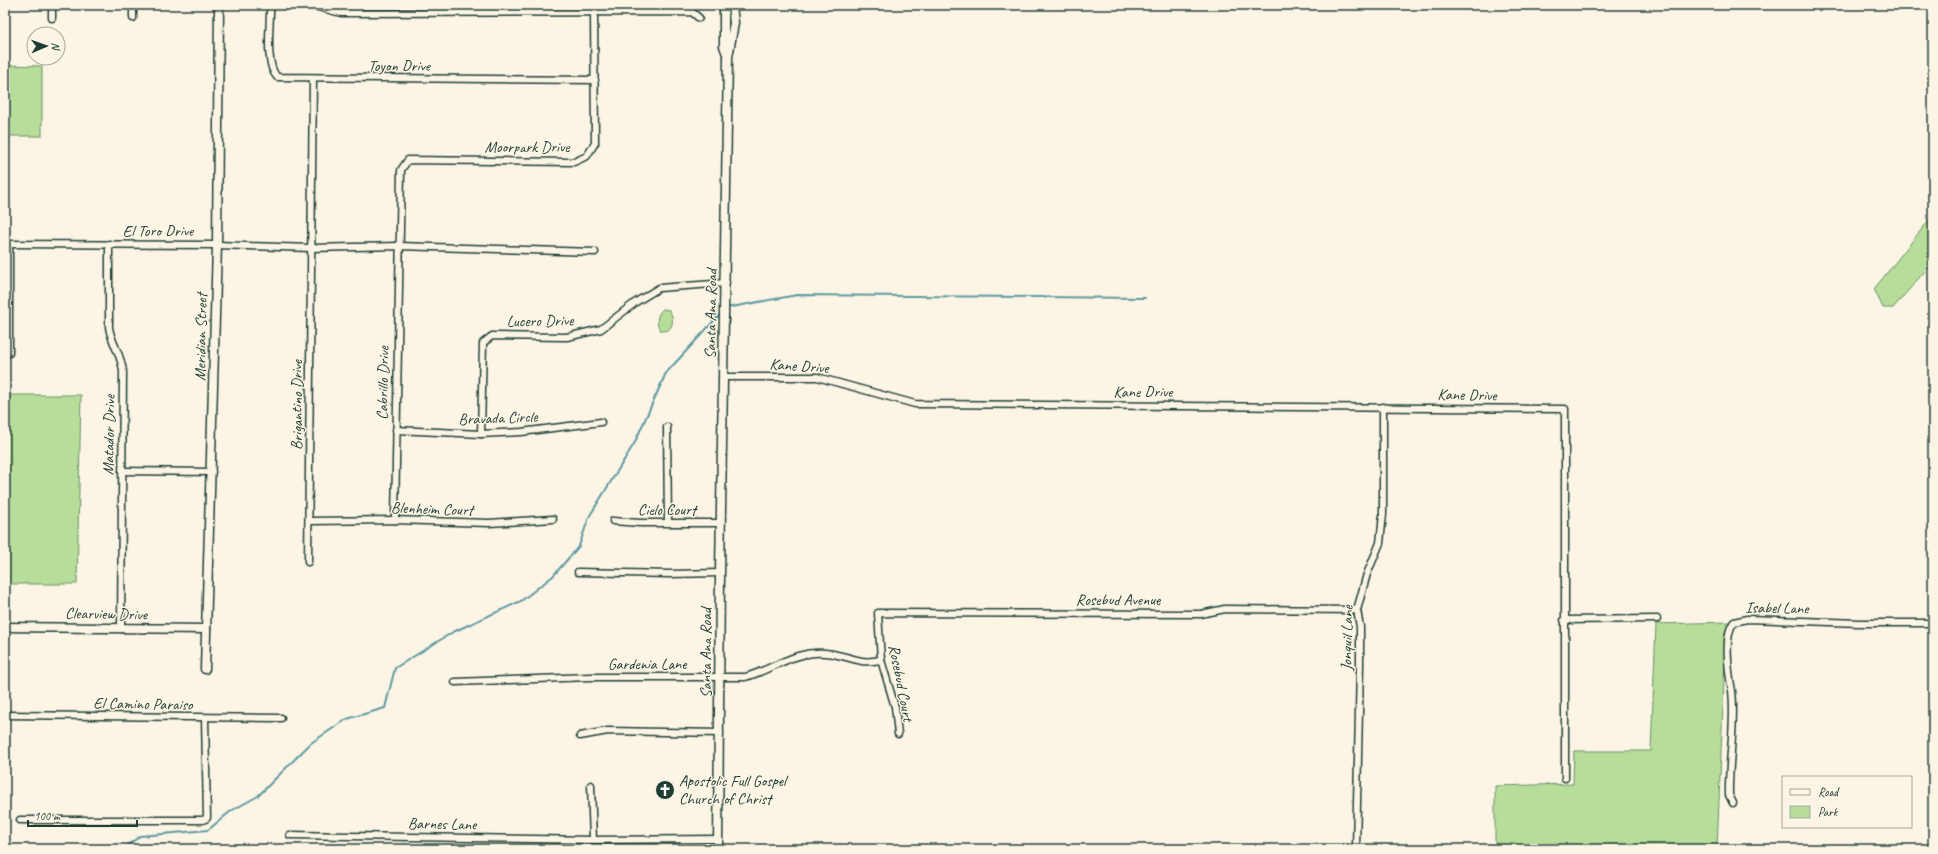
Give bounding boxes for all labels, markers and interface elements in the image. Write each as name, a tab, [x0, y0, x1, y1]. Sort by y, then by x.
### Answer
north arrow	[26, 26, 66, 66]
text: N	[49, 42, 63, 51]
street label: Toyon Drive	[368, 56, 432, 76]
street label: Moorpark Drive	[484, 137, 571, 157]
street label: El Toro Drive	[123, 221, 195, 241]
street label: Santa Ana Road	[700, 266, 722, 359]
street label: Meridian Street	[190, 290, 212, 381]
street label: Lucero Drive	[506, 310, 575, 332]
street label: Cabrillo Drive	[372, 344, 394, 420]
street label: Kane Drive	[769, 354, 831, 378]
street label: Brigantino Drive	[287, 358, 307, 450]
street label: Kane Drive	[1113, 382, 1174, 402]
street label: Kane Drive	[1437, 384, 1499, 406]
street label: Matador Drive	[98, 393, 120, 475]
street label: Bravada Circle	[458, 407, 540, 429]
street label: Blenheim Court	[391, 498, 476, 521]
street label: Cielo Court	[638, 500, 699, 520]
street label: Rosebud Avenue	[1076, 590, 1162, 610]
street label: Isabel Lane	[1745, 597, 1811, 619]
street label: Clearview Drive	[65, 603, 149, 625]
street label: Jonquil Lane	[1336, 603, 1358, 672]
street label: Santa Ana Road	[696, 605, 716, 698]
street label: Rosebud Court	[884, 643, 919, 725]
street label: Gardenia Lane	[608, 654, 688, 674]
street label: El Camino Paraiso	[93, 693, 194, 715]
place label: Apostolic Full Gospel Church of Christ	[679, 771, 789, 809]
legend	[1782, 776, 1912, 828]
church icon: Apostolic Full Gospel Church of Christ	[654, 779, 676, 801]
text: Road	[1818, 784, 1840, 800]
scale bar	[28, 802, 137, 828]
text: Park	[1818, 804, 1839, 820]
text: 100 m	[34, 808, 61, 824]
street label: Barnes Lane	[408, 813, 478, 835]

